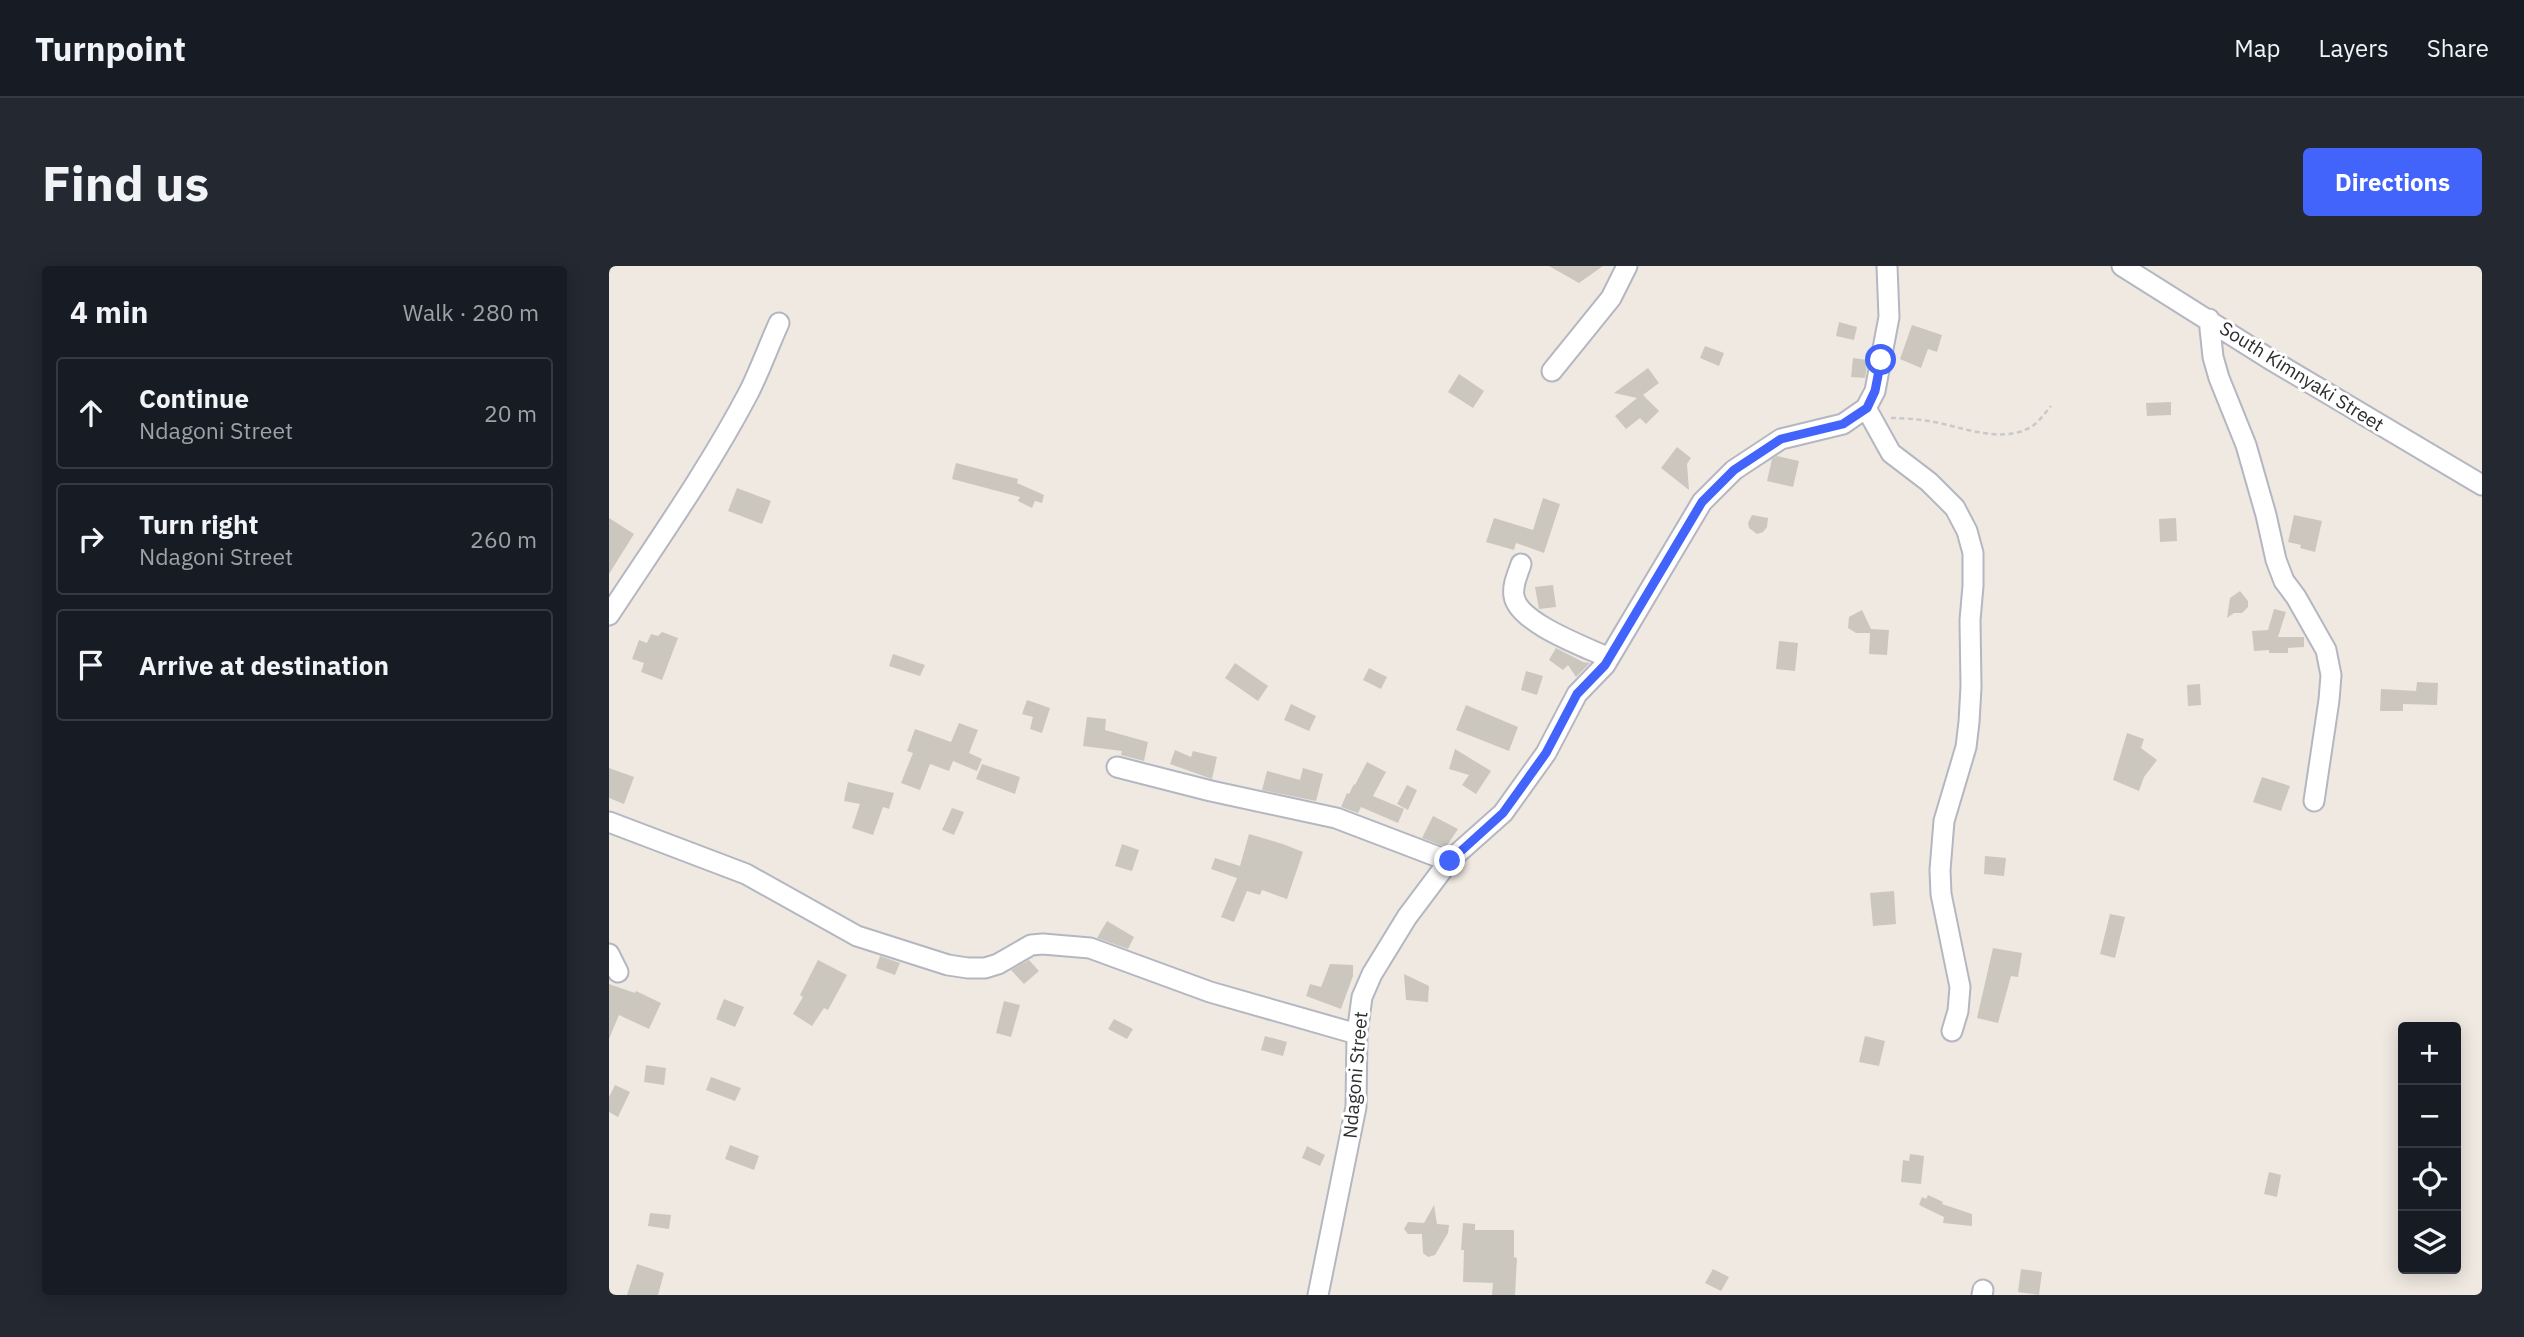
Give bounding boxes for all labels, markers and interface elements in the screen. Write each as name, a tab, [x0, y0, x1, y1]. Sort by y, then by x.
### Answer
text: Turnpoint	[35, 27, 186, 70]
text: Map	[2234, 32, 2281, 64]
text: Layers	[2319, 32, 2389, 64]
text: Share	[2427, 32, 2489, 64]
button: Directions	[2303, 148, 2482, 216]
text: Find us	[42, 151, 209, 214]
text: 4 min	[70, 292, 148, 331]
text: Walk · 280 m	[403, 297, 539, 327]
street label: South Kimnyaki Street	[2215, 316, 2389, 436]
route start	[1865, 344, 1896, 375]
text: Continue	[139, 381, 249, 415]
icon: ahead	[72, 394, 110, 432]
text: 20 m	[484, 398, 537, 428]
text: Ndagoni Street	[139, 415, 293, 445]
text: Turn right	[139, 507, 258, 541]
icon: right	[72, 520, 110, 558]
text: 260 m	[470, 524, 537, 554]
text: Ndagoni Street	[139, 541, 293, 571]
icon: arrive	[72, 646, 110, 684]
text: Arrive at destination	[139, 648, 389, 682]
route end	[1434, 845, 1465, 876]
street label: Ndagoni Street	[1337, 1011, 1373, 1139]
map controls	[2398, 1022, 2461, 1274]
button: +	[2398, 1022, 2461, 1085]
button: −	[2398, 1085, 2461, 1148]
button: locate	[2398, 1148, 2461, 1211]
button: layers	[2398, 1211, 2461, 1274]

